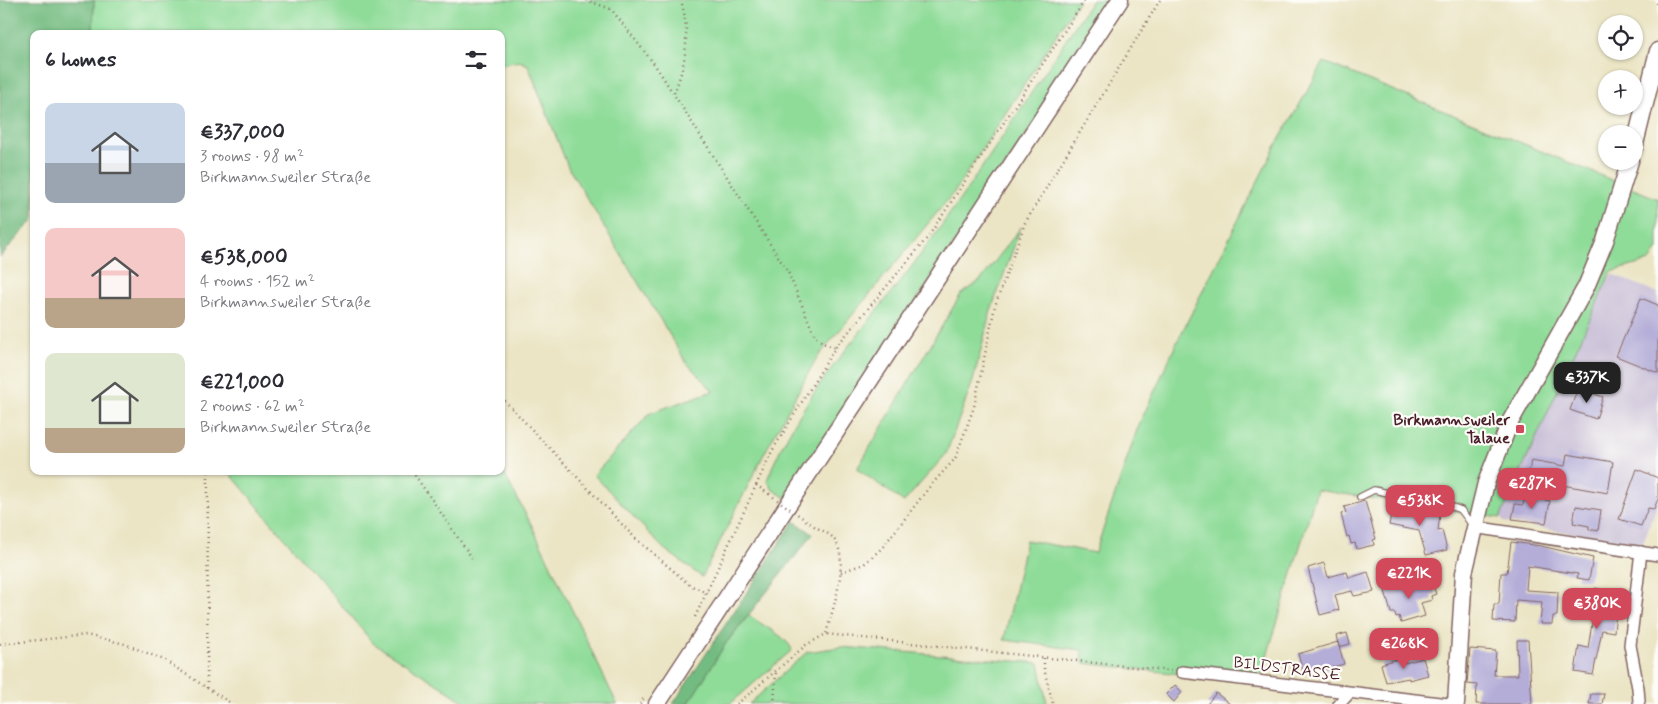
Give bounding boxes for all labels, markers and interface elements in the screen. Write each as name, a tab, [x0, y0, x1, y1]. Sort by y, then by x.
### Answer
map controls	[1598, 15, 1643, 170]
button: locate	[1598, 15, 1643, 60]
text: 6 homes	[45, 46, 116, 74]
icon: filters	[462, 46, 490, 74]
button: +	[1598, 70, 1643, 115]
text: €337,000	[200, 118, 285, 146]
icon: home	[85, 123, 145, 183]
button: −	[1598, 125, 1643, 170]
text: 3 rooms · 98 m²	[200, 146, 304, 167]
text: Birkmannsweiler Straße	[200, 167, 371, 188]
text: €538,000	[200, 243, 288, 271]
icon: home	[85, 248, 145, 308]
text: 4 rooms · 152 m²	[200, 271, 315, 292]
text: Birkmannsweiler Straße	[200, 292, 371, 313]
pin: €337K	[1552, 362, 1622, 404]
text: €337K	[1565, 367, 1609, 388]
text: €221,000	[200, 368, 284, 396]
icon: home	[85, 373, 145, 433]
text: 2 rooms · 62 m²	[200, 396, 305, 417]
place label: Birkmannsweiler Talaue	[1393, 410, 1510, 449]
text: Birkmannsweiler Straße	[200, 417, 371, 438]
marker: Birkmannsweiler Talaue	[1514, 423, 1526, 435]
pin: €287K	[1497, 468, 1567, 510]
text: €287K	[1508, 473, 1556, 494]
pin: €538K	[1385, 484, 1455, 527]
text: €538K	[1397, 490, 1443, 511]
pin: €221K	[1374, 558, 1444, 600]
text: €221K	[1387, 563, 1431, 584]
pin: €380K	[1562, 588, 1632, 630]
text: €380K	[1573, 593, 1621, 614]
pin: €268K	[1369, 628, 1439, 670]
text: €268K	[1380, 633, 1428, 654]
street label: BILDSTRASSE	[1232, 652, 1342, 686]

